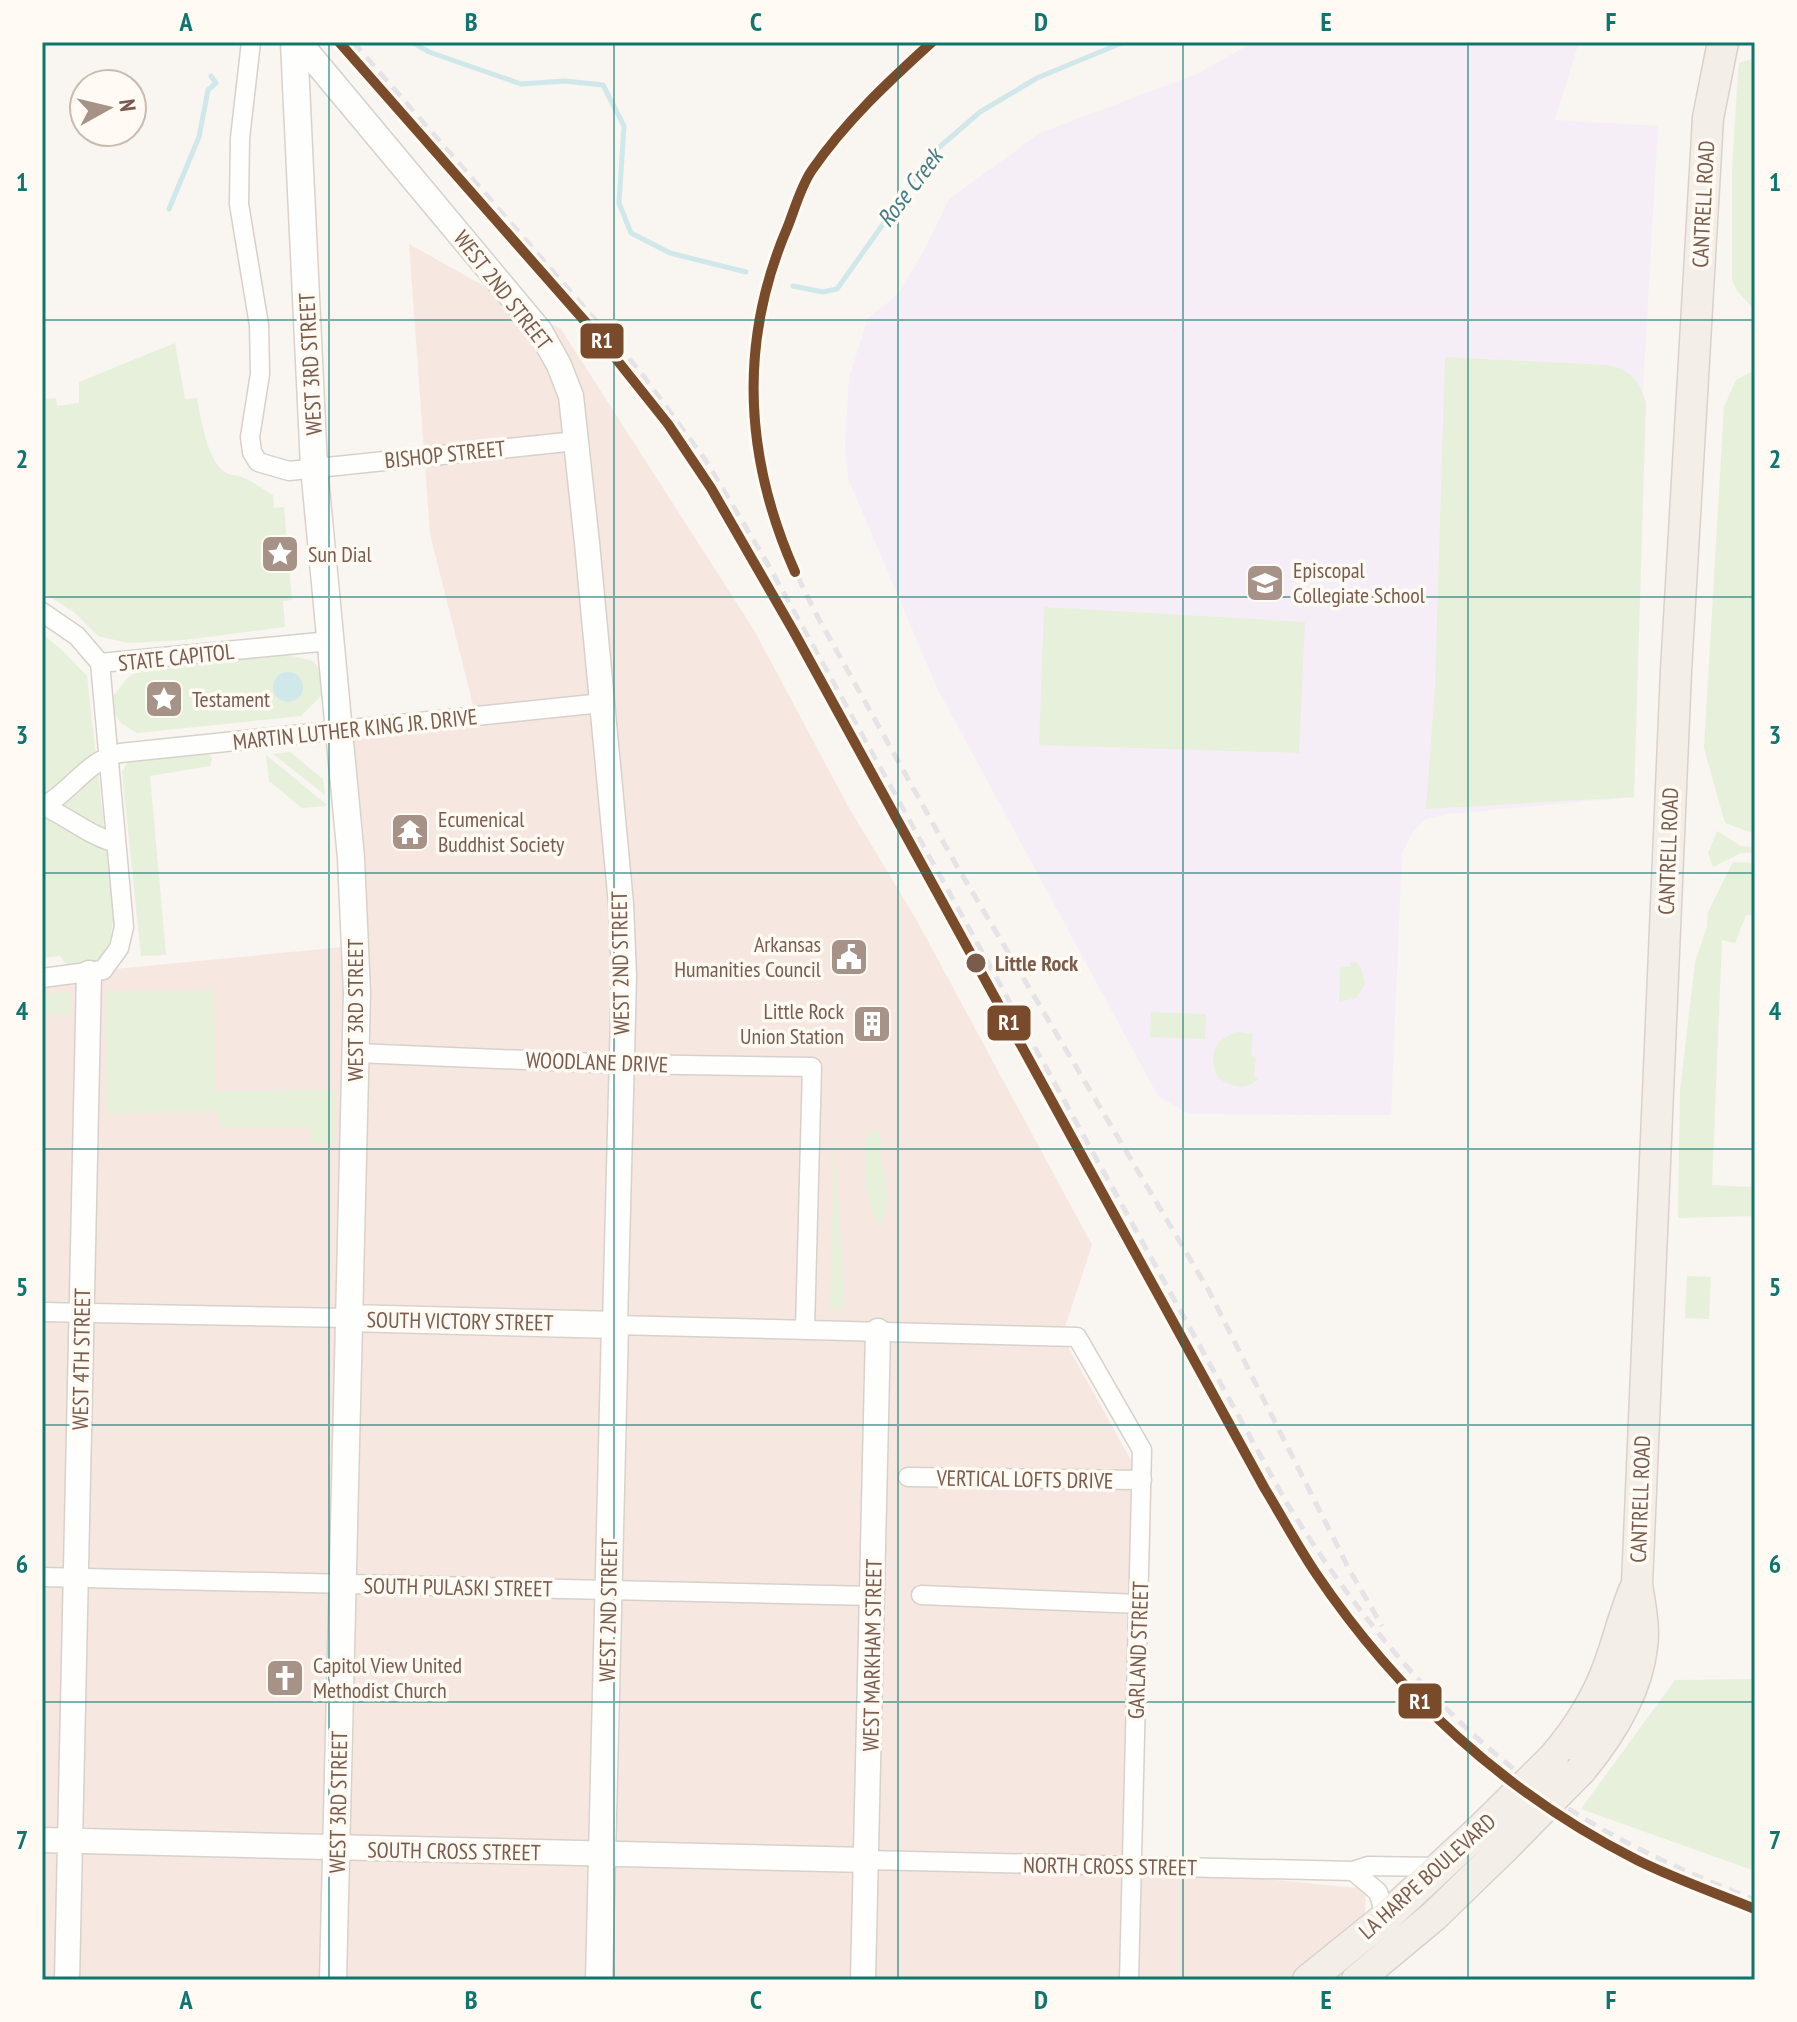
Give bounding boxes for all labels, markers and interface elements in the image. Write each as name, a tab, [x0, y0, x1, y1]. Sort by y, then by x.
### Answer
text: A	[178, 5, 193, 38]
text: B	[465, 5, 478, 38]
text: C	[750, 5, 762, 38]
text: D	[1034, 5, 1048, 38]
text: E	[1320, 5, 1332, 38]
text: F	[1606, 5, 1617, 38]
north arrow	[68, 68, 148, 148]
text: N	[113, 97, 142, 113]
water label: Rose Creek	[870, 140, 951, 233]
street label: CANTRELL ROAD	[1686, 140, 1720, 268]
text: 1	[16, 165, 28, 198]
text: 1	[1769, 165, 1781, 198]
street label: WEST 2ND STREET	[448, 225, 558, 355]
street label: WEST 3RD STREET	[292, 292, 328, 436]
line badge: R1	[579, 322, 625, 360]
text: R1	[591, 326, 613, 354]
street label: BISHOP STREET	[383, 434, 507, 474]
text: 2	[16, 442, 28, 475]
text: 2	[1769, 442, 1781, 475]
place icon: Sun Dial	[259, 533, 301, 575]
place label: Sun Dial	[308, 540, 372, 568]
place label: Episcopal Collegiate School	[1293, 556, 1426, 609]
school or university icon: Episcopal Collegiate School	[1244, 562, 1286, 604]
street label: STATE CAPITOL	[117, 637, 235, 677]
place icon: Testament	[143, 678, 185, 720]
place label: Testament	[192, 685, 270, 713]
street label: MARTIN LUTHER KING JR. DRIVE	[231, 702, 479, 756]
text: 3	[16, 718, 28, 751]
text: 3	[1769, 718, 1781, 751]
street label: CANTRELL ROAD	[1652, 787, 1684, 915]
place label: Ecumenical Buddhist Society	[438, 805, 565, 858]
temple icon: Ecumenical Buddhist Society	[389, 811, 431, 853]
street label: WEST 2ND STREET	[605, 891, 635, 1035]
place label: Arkansas Humanities Council	[674, 930, 822, 983]
public building icon: Arkansas Humanities Council	[828, 936, 870, 978]
street label: WEST 3RD STREET	[341, 939, 369, 1081]
place label: Little Rock	[995, 949, 1079, 977]
marker: Little Rock	[964, 951, 988, 975]
text: 4	[16, 994, 29, 1027]
text: 4	[1769, 994, 1782, 1027]
place label: Little Rock Union Station	[740, 997, 844, 1050]
building icon: Little Rock Union Station	[851, 1003, 893, 1045]
line badge: R1	[986, 1004, 1032, 1042]
text: R1	[998, 1008, 1020, 1036]
street label: WOODLANE DRIVE	[525, 1046, 669, 1078]
text: 5	[16, 1270, 28, 1303]
text: 5	[1769, 1270, 1781, 1303]
street label: WEST 4TH STREET	[66, 1288, 96, 1430]
street label: SOUTH VICTORY STREET	[366, 1305, 554, 1337]
street label: CANTRELL ROAD	[1624, 1435, 1656, 1563]
street label: VERTICAL LOFTS DRIVE	[935, 1463, 1114, 1495]
street label: WEST 2ND STREET	[593, 1538, 623, 1682]
text: 6	[16, 1547, 28, 1580]
text: 6	[1769, 1547, 1781, 1580]
street label: WEST MARKHAM STREET	[856, 1558, 888, 1752]
street label: SOUTH PULASKI STREET	[363, 1571, 553, 1603]
street label: GARLAND STREET	[1122, 1580, 1154, 1719]
place label: Capitol View United Methodist Church	[313, 1651, 462, 1704]
church icon: Capitol View United Methodist Church	[264, 1657, 306, 1699]
line badge: R1	[1397, 1682, 1443, 1720]
text: R1	[1409, 1687, 1431, 1715]
street label: WEST 3RD STREET	[323, 1730, 353, 1874]
street label: LA HARPE BOULEVARD	[1353, 1807, 1501, 1945]
text: 7	[16, 1823, 28, 1856]
text: 7	[1769, 1823, 1781, 1856]
street label: SOUTH CROSS STREET	[367, 1835, 541, 1867]
street label: NORTH CROSS STREET	[1023, 1850, 1197, 1882]
text: A	[178, 1983, 193, 2016]
text: B	[465, 1983, 478, 2016]
text: C	[750, 1983, 762, 2016]
text: D	[1034, 1983, 1048, 2016]
text: E	[1320, 1983, 1332, 2016]
text: F	[1606, 1983, 1617, 2016]

